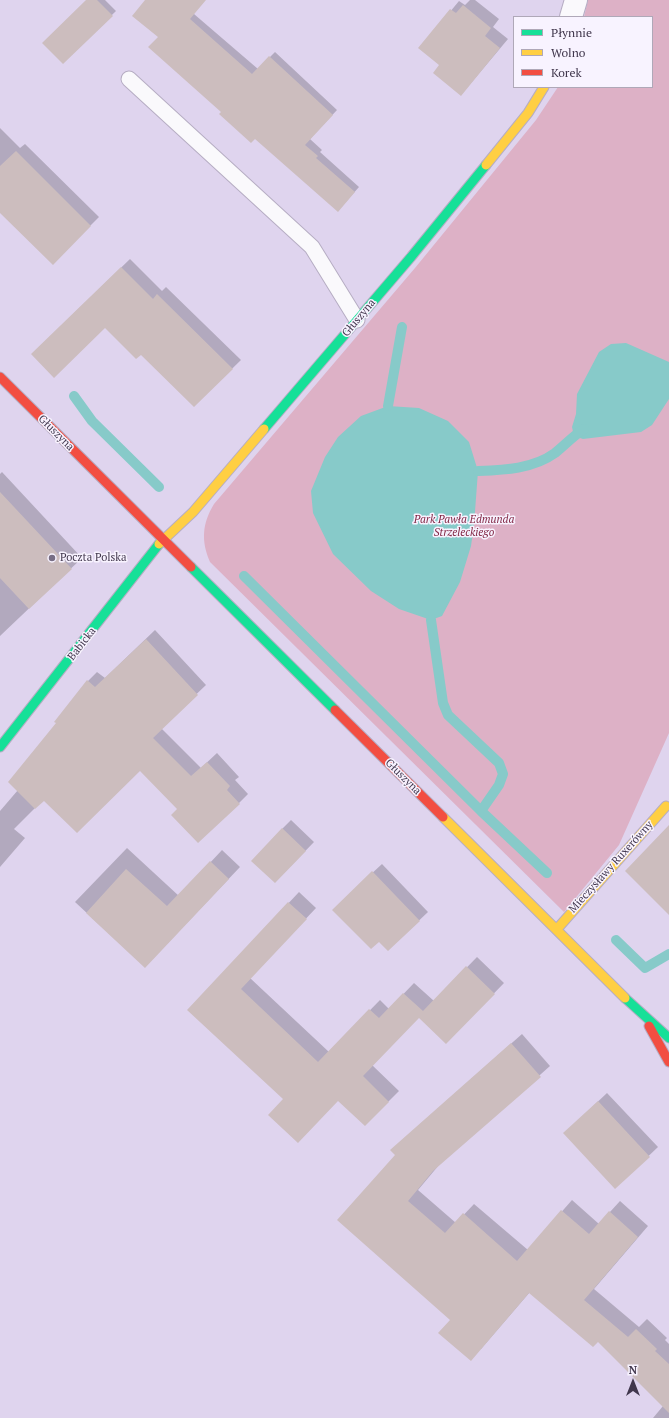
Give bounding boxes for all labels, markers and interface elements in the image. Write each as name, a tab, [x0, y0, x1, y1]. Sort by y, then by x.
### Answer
legend	[513, 16, 653, 88]
text: Płynnie	[551, 25, 592, 40]
text: Wolno	[551, 45, 585, 60]
text: Korek	[551, 65, 582, 80]
street label: Głuszyna	[339, 296, 379, 340]
street label: Głuszyna	[35, 412, 77, 454]
park label: Park Pawła Edmunda Strzeleckiego	[414, 513, 514, 539]
place label: Poczta Polska	[60, 551, 127, 565]
marker: Poczta Polska	[47, 553, 57, 563]
street label: Babicka	[65, 625, 99, 663]
street label: Głuszyna	[382, 756, 424, 798]
street label: Mieczysławy Ruxerówny	[566, 818, 656, 916]
north arrow	[613, 1362, 653, 1402]
text: N	[629, 1363, 637, 1377]

